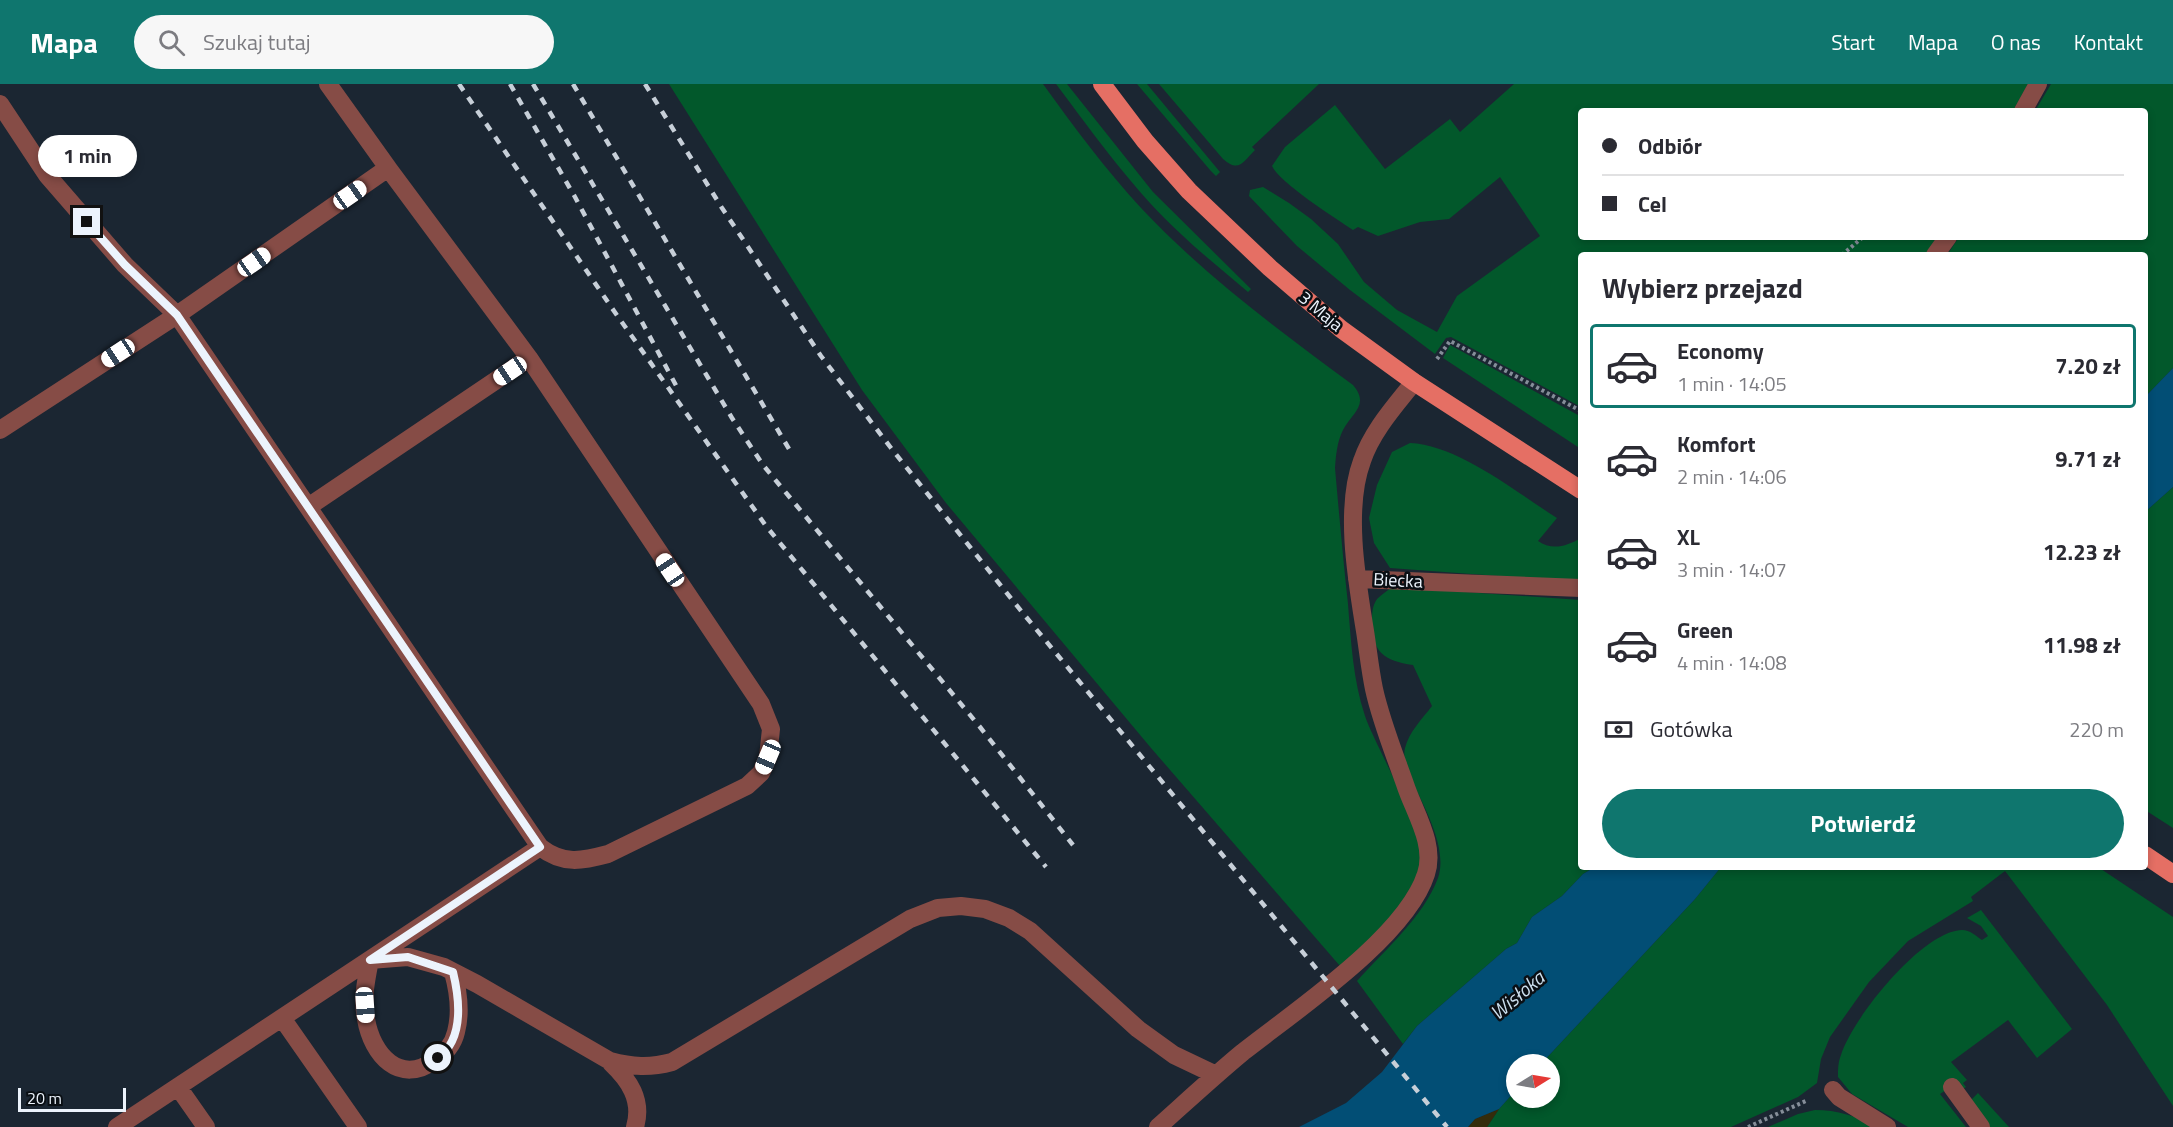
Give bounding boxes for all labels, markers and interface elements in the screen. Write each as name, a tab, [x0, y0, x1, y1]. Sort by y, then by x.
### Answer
search box	[134, 15, 554, 69]
text: Mapa	[30, 21, 98, 64]
text: Szukaj tutaj	[203, 25, 311, 59]
icon: search	[155, 26, 188, 59]
text: Start	[1831, 26, 1875, 58]
text: Mapa	[1908, 26, 1958, 58]
text: O nas	[1991, 26, 2041, 58]
text: Kontakt	[2074, 26, 2143, 58]
text: Odbiór	[1638, 129, 1702, 163]
callout: 1 min	[38, 135, 136, 177]
text: 1 min	[63, 140, 112, 171]
car	[330, 177, 370, 213]
text: Cel	[1638, 187, 1667, 221]
route end	[73, 208, 100, 235]
car	[234, 244, 274, 280]
text: Wybierz przejazd	[1602, 267, 1803, 308]
street label: 3 Maja	[1293, 284, 1349, 338]
text: Economy	[1677, 334, 1764, 368]
car	[98, 336, 138, 370]
icon: car	[1605, 339, 1659, 393]
text: 7.20 zł	[2055, 349, 2121, 383]
car	[490, 353, 530, 389]
text: 1 min · 14:05	[1677, 368, 1787, 399]
text: Komfort	[1677, 427, 1756, 461]
icon: car	[1605, 432, 1659, 486]
text: 9.71 zł	[2055, 442, 2121, 476]
text: 2 min · 14:06	[1677, 461, 1787, 492]
text: XL	[1677, 520, 1700, 554]
icon: car	[1605, 525, 1659, 579]
text: 12.23 zł	[2043, 535, 2121, 569]
car	[652, 550, 688, 590]
text: 3 min · 14:07	[1677, 554, 1787, 585]
street label: Biecka	[1373, 565, 1423, 595]
text: Green	[1677, 613, 1733, 647]
icon: car	[1605, 618, 1659, 672]
text: 11.98 zł	[2043, 628, 2121, 662]
text: 4 min · 14:08	[1677, 647, 1787, 678]
text: Gotówka	[1650, 712, 1733, 746]
icon: cash	[1602, 713, 1635, 746]
text: 220 m	[2069, 714, 2124, 745]
car	[753, 737, 783, 777]
button: Potwierdź	[1602, 789, 2124, 858]
water label: Wisłoka	[1483, 962, 1552, 1027]
car	[355, 986, 375, 1024]
route start	[424, 1044, 451, 1071]
north arrow	[1506, 1054, 1560, 1108]
map controls	[1506, 1054, 1560, 1108]
scale bar	[18, 1085, 126, 1112]
text: 20 m	[27, 1086, 62, 1110]

